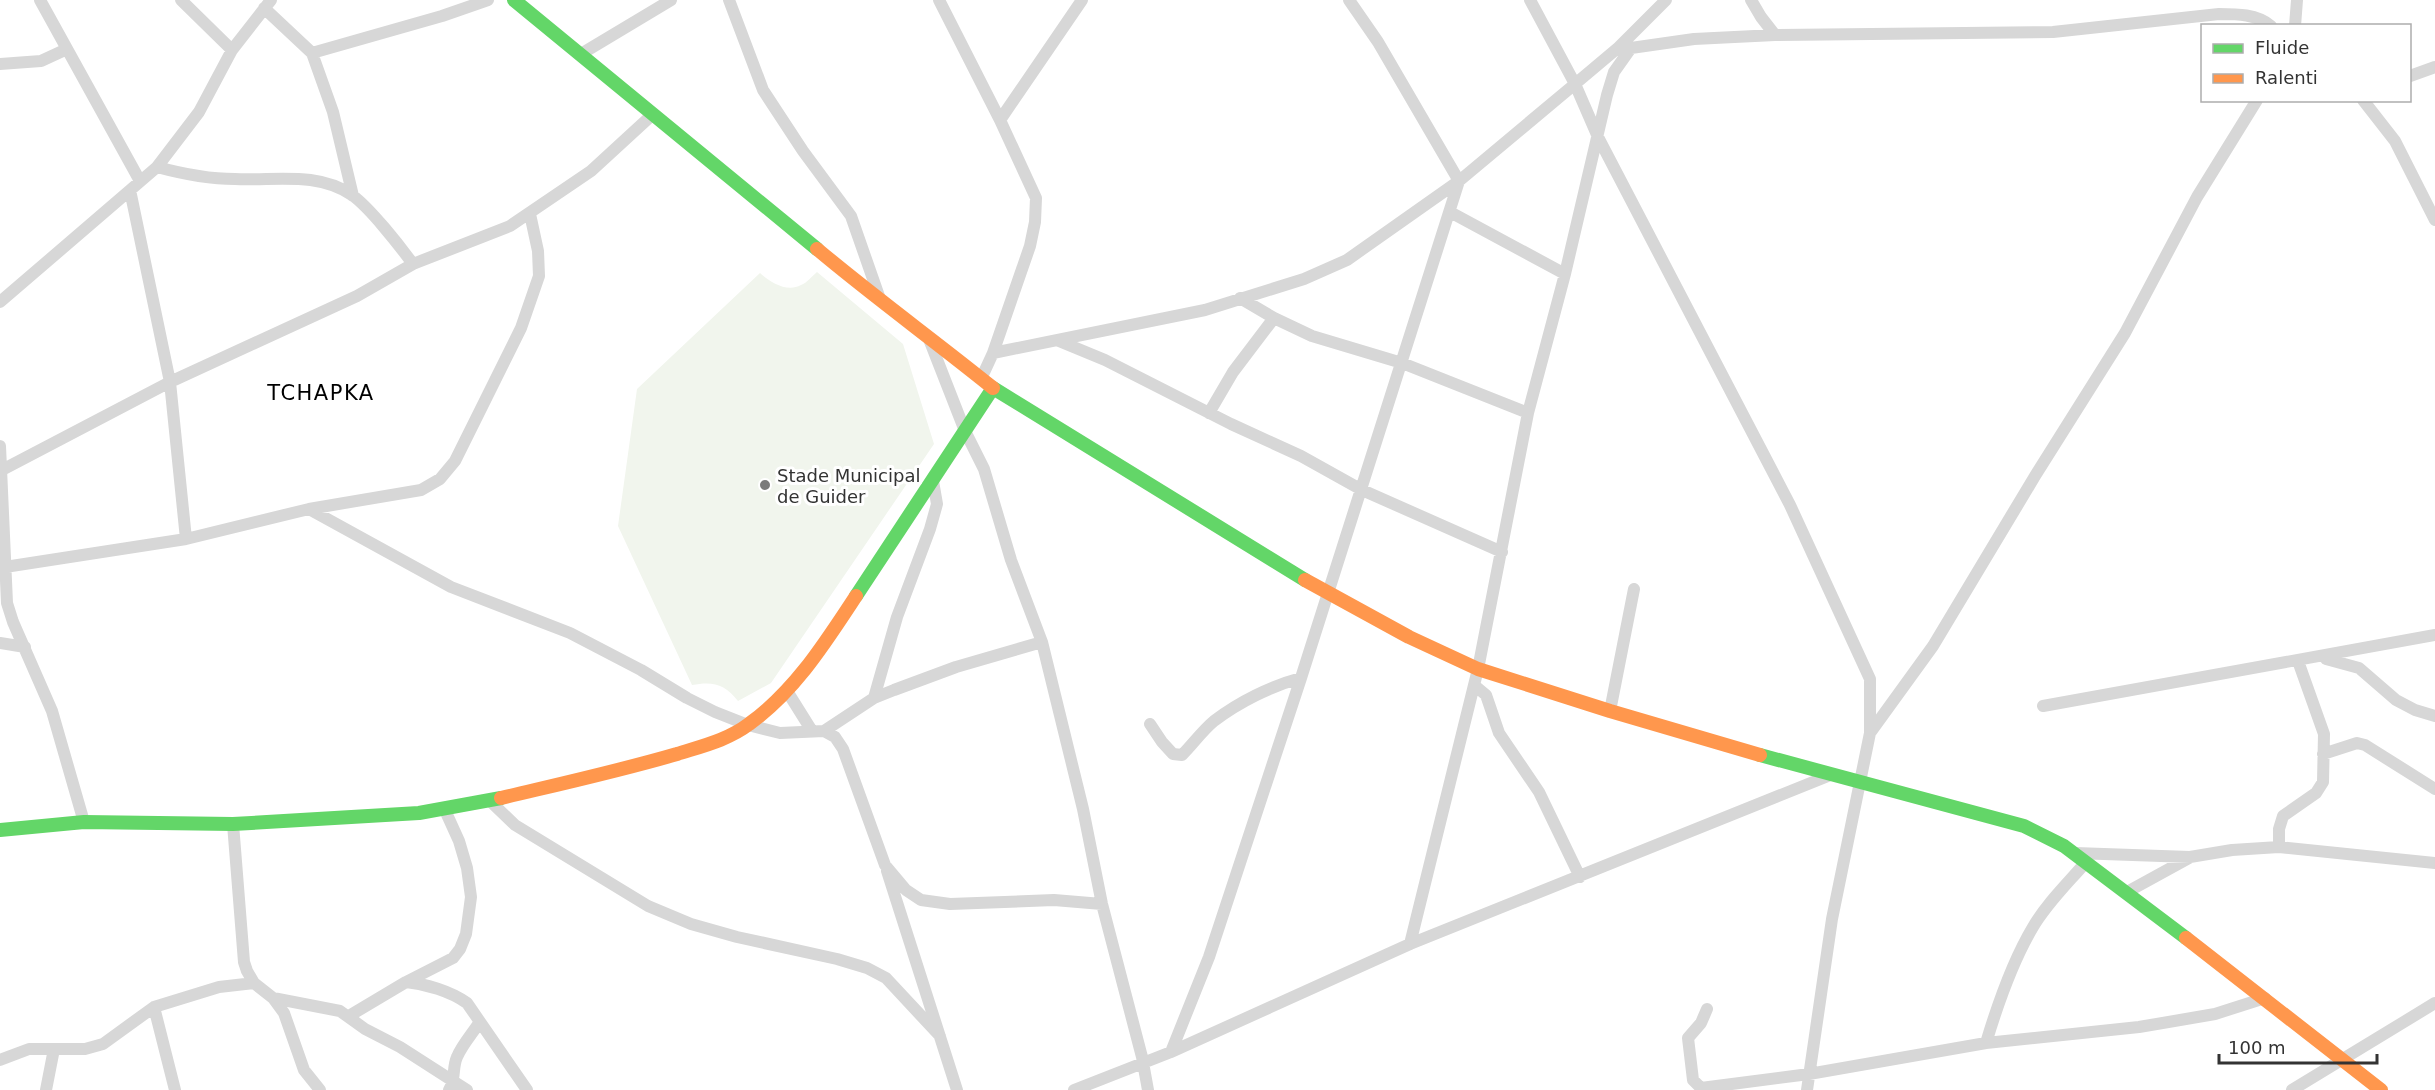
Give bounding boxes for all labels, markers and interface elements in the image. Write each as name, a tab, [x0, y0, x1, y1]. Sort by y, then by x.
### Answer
legend	[2201, 24, 2411, 102]
text: Fluide	[2255, 37, 2309, 58]
text: Ralenti	[2255, 67, 2318, 88]
district label: TCHAPKA	[266, 381, 375, 405]
place label: Stade Municipal de Guider	[777, 465, 920, 507]
marker: Stade Municipal de Guider	[758, 478, 772, 492]
scale bar	[2219, 1027, 2376, 1065]
text: 100 m	[2228, 1037, 2286, 1058]

